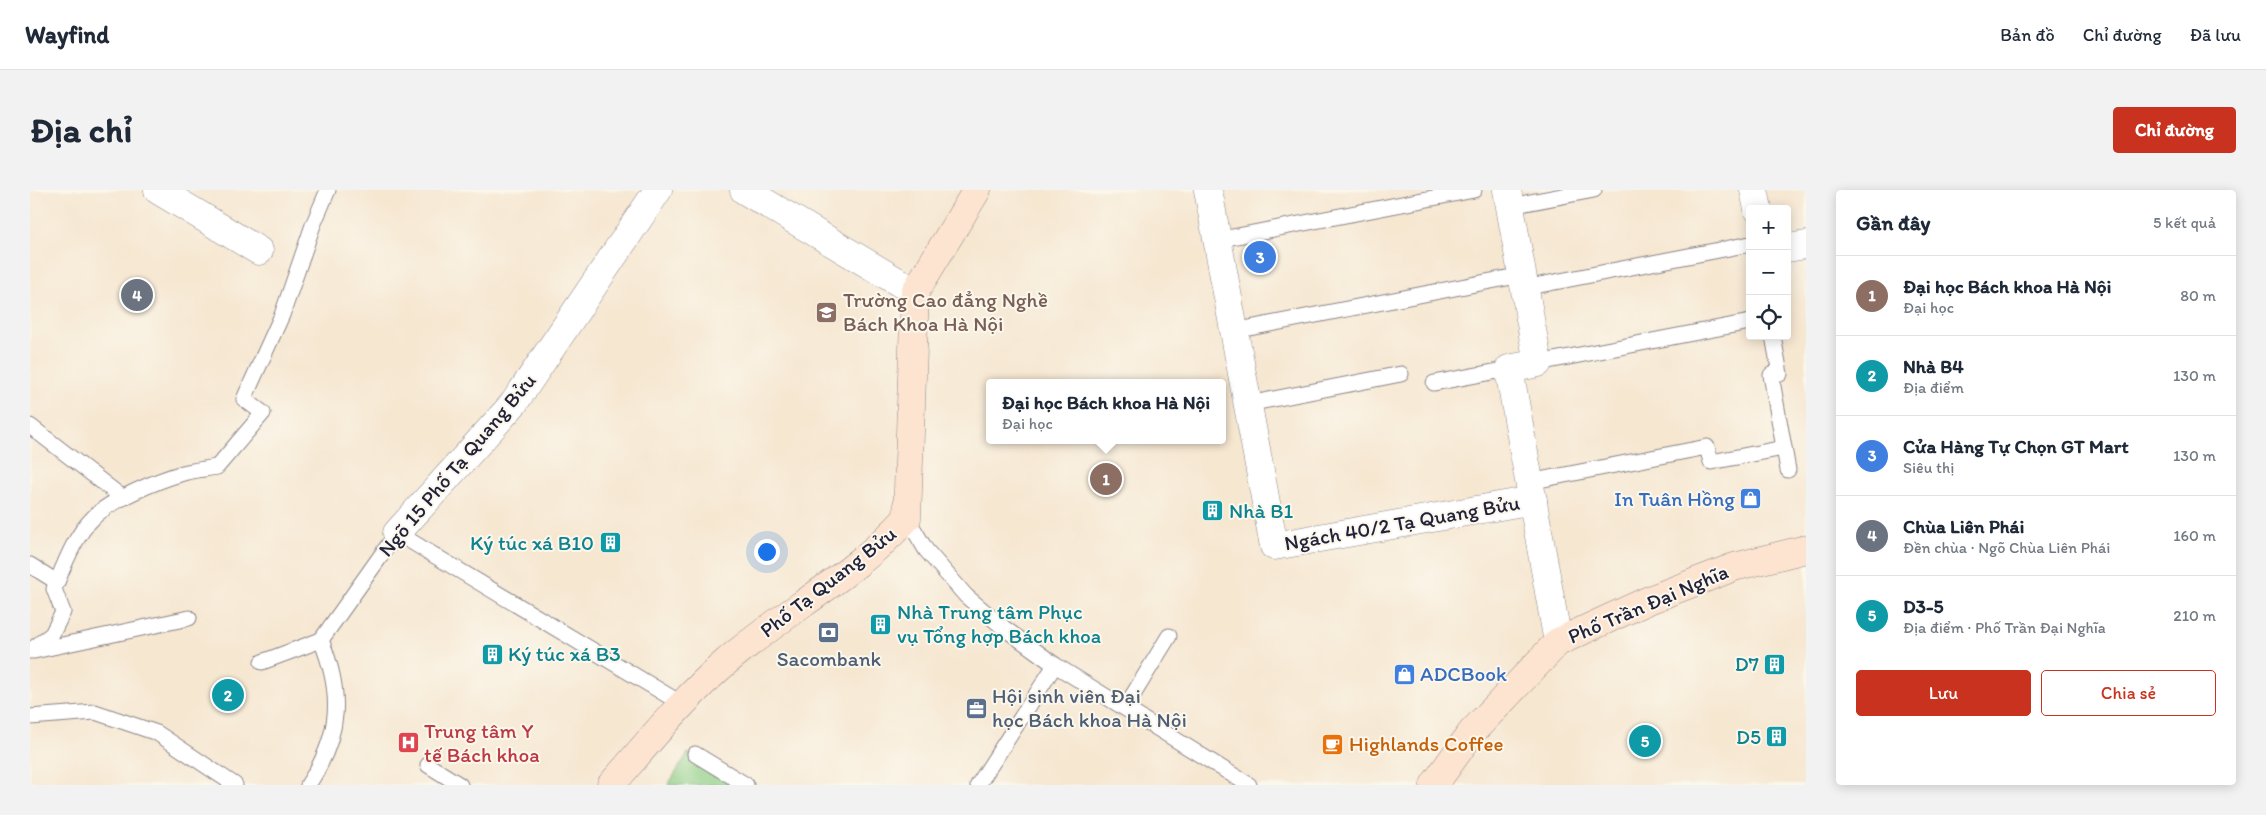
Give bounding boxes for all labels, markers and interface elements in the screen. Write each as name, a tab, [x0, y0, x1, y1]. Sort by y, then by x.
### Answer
text: Wayfind	[25, 20, 109, 49]
text: Bản đồ	[2000, 24, 2055, 46]
text: Chỉ đường	[2083, 24, 2162, 46]
text: Đã lưu	[2190, 24, 2241, 46]
button: Chỉ đường	[2113, 107, 2236, 153]
text: Địa chỉ	[30, 109, 132, 151]
map controls	[1746, 205, 1791, 340]
button: +	[1746, 205, 1791, 250]
text: Gần đây	[1856, 210, 1930, 235]
text: 5 kết quả	[2153, 213, 2216, 232]
pin: 3	[1244, 238, 1276, 276]
button: −	[1746, 250, 1791, 295]
text: Đại học Bách khoa Hà Nội	[1903, 275, 2111, 298]
pin: 4	[121, 276, 153, 314]
text: 1	[1868, 286, 1876, 305]
text: 80 m	[2180, 286, 2216, 305]
place label: Trường Cao đẳng Nghề Bách Khoa Hà Nội	[843, 287, 1048, 336]
button: locate	[1746, 295, 1791, 340]
text: Đại học	[1903, 298, 1954, 317]
school or university icon: Trường Cao đẳng Nghề Bách Khoa Hà Nội	[815, 300, 839, 324]
text: Nhà B4	[1903, 355, 1964, 378]
text: 2	[1868, 366, 1876, 385]
text: 130 m	[2173, 366, 2216, 385]
street label: Ngõ 15 Phố Tạ Quang Bửu	[373, 368, 541, 561]
text: Địa điểm	[1903, 378, 1964, 397]
popup	[986, 379, 1226, 444]
text: Đại học Bách khoa Hà Nội	[1002, 391, 1210, 414]
text: Đại học	[1002, 414, 1053, 433]
text: Cửa Hàng Tự Chọn GT Mart	[1903, 435, 2129, 458]
text: 3	[1868, 446, 1876, 465]
text: 130 m	[2173, 446, 2216, 465]
text: Siêu thị	[1903, 458, 1954, 477]
pin: 1	[1090, 460, 1122, 498]
place label: In Tuân Hồng	[1614, 486, 1735, 511]
shop icon: In Tuân Hồng	[1739, 487, 1763, 511]
street label: Ngách 40/2 Tạ Quang Bửu	[1282, 489, 1522, 556]
place label: Nhà B1	[1229, 498, 1293, 523]
building icon: Nhà B1	[1201, 499, 1225, 523]
text: Chùa Liên Phái	[1903, 515, 2024, 538]
street label: Phố Tạ Quang Bửu	[755, 520, 901, 643]
text: 4	[1867, 526, 1877, 545]
text: 160 m	[2173, 526, 2216, 545]
place label: Ký túc xá B10	[470, 530, 594, 555]
building icon: Ký túc xá B10	[598, 531, 622, 555]
text: Đền chùa · Ngõ Chùa Liên Phái	[1903, 538, 2110, 557]
your location	[754, 539, 780, 565]
street label: Phố Trần Đại Nghĩa	[1564, 559, 1732, 649]
text: D3-5	[1903, 595, 1944, 618]
place label: Nhà Trung tâm Phục vụ Tổng hợp Bách khoa	[897, 599, 1101, 648]
text: 5	[1868, 606, 1876, 625]
text: 210 m	[2173, 606, 2216, 625]
building icon: Nhà Trung tâm Phục vụ Tổng hợp Bách khoa	[869, 612, 893, 636]
text: Địa điểm · Phố Trần Đại Nghĩa	[1903, 618, 2106, 637]
bank icon: Sacombank	[817, 620, 841, 644]
place label: Ký túc xá B3	[508, 641, 621, 666]
building icon: Ký túc xá B3	[480, 642, 504, 666]
place label: Sacombank	[777, 646, 882, 671]
place label: D7	[1735, 651, 1759, 676]
building icon: D7	[1763, 652, 1787, 676]
place label: ADCBook	[1420, 661, 1507, 686]
shop icon: ADCBook	[1392, 662, 1416, 686]
button: Lưu	[1856, 670, 2031, 716]
button: Chia sẻ	[2041, 670, 2216, 716]
pin: 2	[212, 676, 244, 714]
place label: Hội sinh viên Đại học Bách khoa Hà Nội	[992, 683, 1187, 732]
office icon: Hội sinh viên Đại học Bách khoa Hà Nội	[964, 696, 988, 720]
place label: Trung tâm Y tế Bách khoa	[424, 718, 540, 767]
pin: 5	[1629, 722, 1661, 760]
place label: D5	[1736, 724, 1761, 749]
building icon: D5	[1765, 725, 1789, 749]
hospital icon: Trung tâm Y tế Bách khoa	[396, 731, 420, 755]
place label: Highlands Coffee	[1349, 731, 1503, 756]
cafe icon: Highlands Coffee	[1321, 732, 1345, 756]

